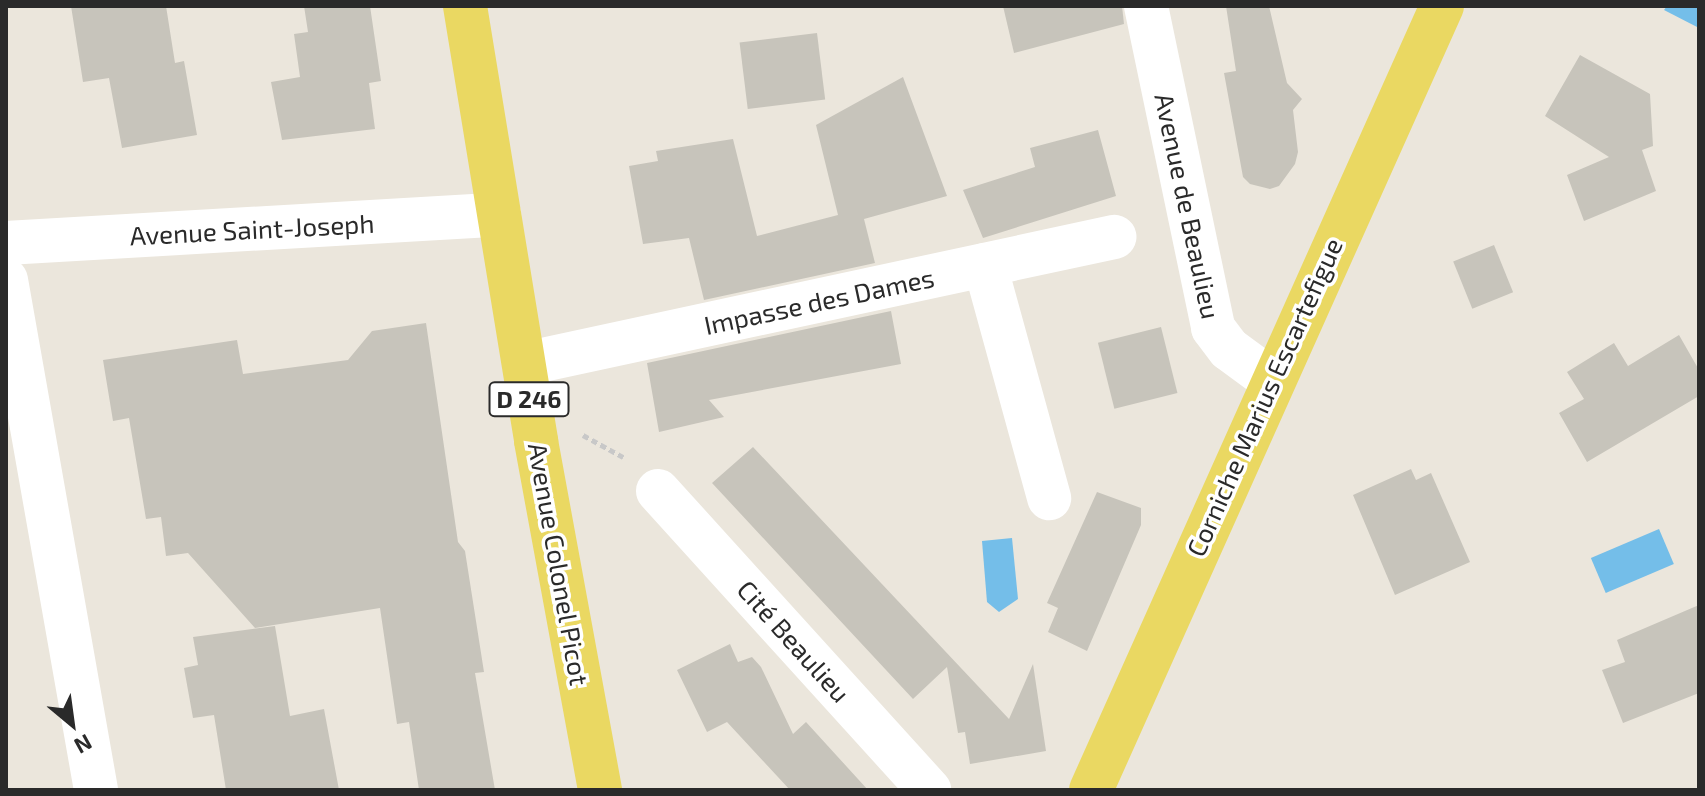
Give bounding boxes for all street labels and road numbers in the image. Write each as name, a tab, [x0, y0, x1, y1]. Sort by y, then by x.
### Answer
street label: Avenue de Beaulieu	[1149, 90, 1227, 322]
street label: Avenue Saint-Joseph	[129, 207, 375, 251]
street label: Corniche Marius Escartefigue	[1180, 233, 1348, 561]
street label: Impasse des Dames	[701, 261, 937, 341]
road number: D 246	[487, 379, 571, 419]
street label: Avenue Colonel Picot	[522, 440, 596, 688]
street label: Cité Beaulieu	[731, 574, 857, 708]

